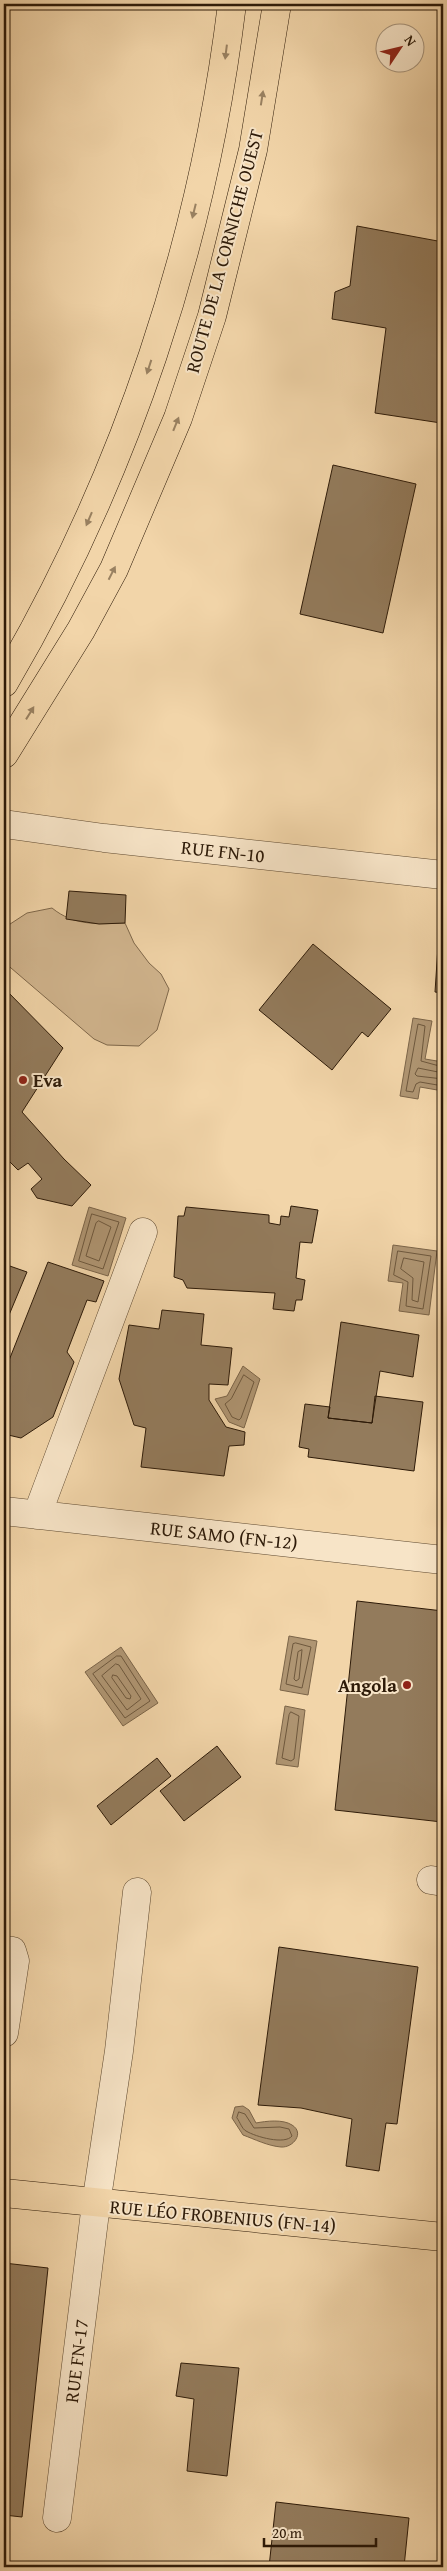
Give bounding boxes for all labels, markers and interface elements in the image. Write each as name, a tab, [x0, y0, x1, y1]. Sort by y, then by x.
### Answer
north arrow	[374, 22, 424, 72]
text: N	[400, 31, 422, 51]
one-way arrow	[222, 44, 230, 60]
one-way arrow	[258, 90, 266, 106]
street label: ROUTE DE LA CORNICHE OUEST	[178, 126, 270, 376]
one-way arrow	[190, 204, 198, 219]
one-way arrow	[144, 360, 152, 375]
one-way arrow	[172, 416, 180, 431]
one-way arrow	[85, 512, 93, 526]
one-way arrow	[108, 566, 116, 580]
one-way arrow	[25, 707, 35, 720]
street label: RUE FN-10	[180, 833, 266, 869]
place label: Eva	[33, 1066, 63, 1094]
marker: Eva	[17, 1074, 29, 1086]
street label: RUE SAMO (FN-12)	[149, 1513, 299, 1557]
place label: Angola	[338, 1671, 397, 1699]
marker: Angola	[401, 1679, 413, 1691]
street label: RUE LÉO FROBENIUS (FN-14)	[109, 2192, 337, 2240]
street label: RUE FN-17	[57, 2318, 95, 2404]
scale bar	[264, 2516, 377, 2548]
text: 20 m	[272, 2522, 303, 2543]

